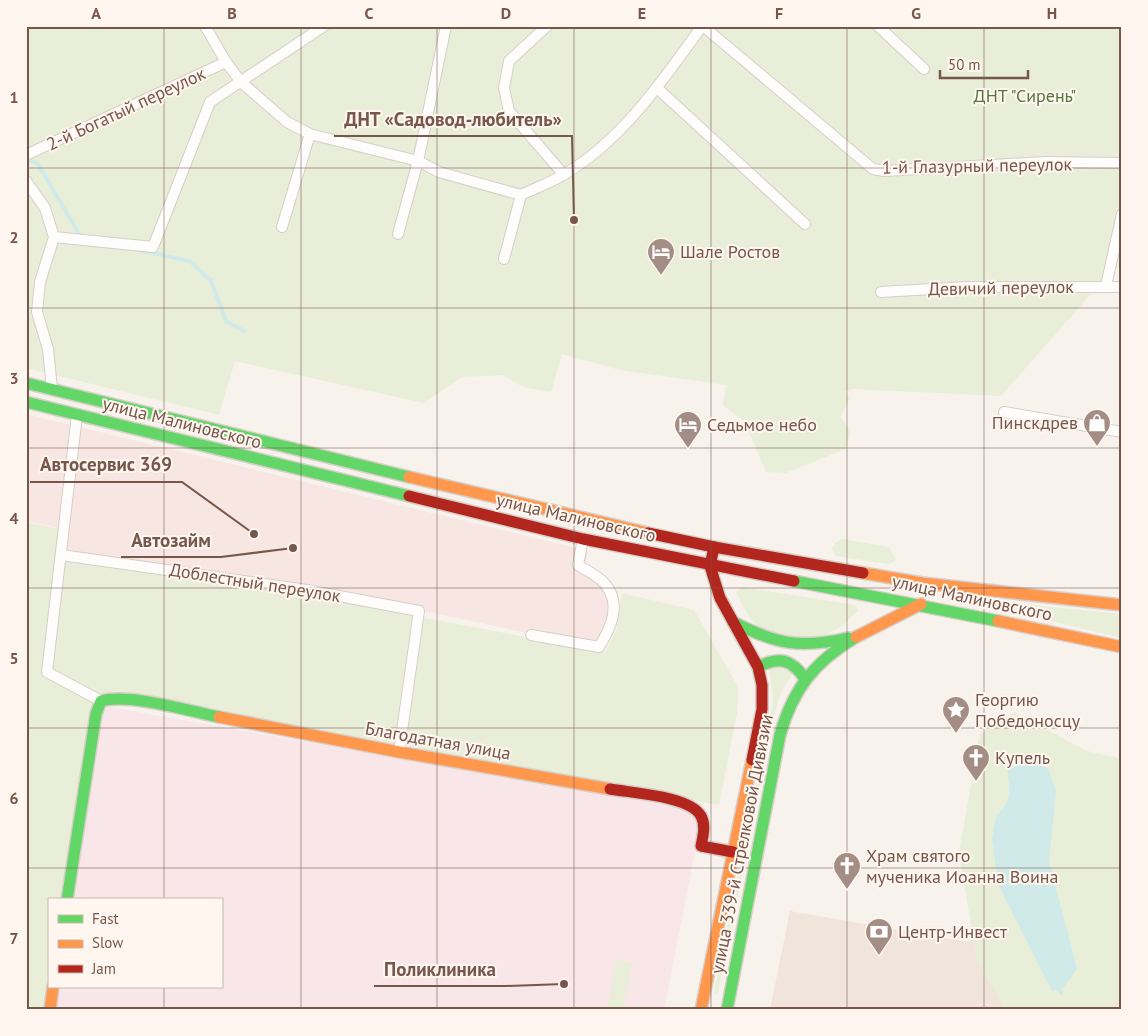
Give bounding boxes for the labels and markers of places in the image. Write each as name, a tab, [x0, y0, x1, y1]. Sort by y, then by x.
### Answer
callout: ДНТ «Садовод-любитель»	[334, 102, 572, 136]
hotel icon: Шале Ростов	[646, 237, 676, 276]
place label: Шале Ростов	[680, 240, 780, 263]
shop icon: Пинскдрев	[1082, 408, 1112, 447]
hotel icon: Седьмое небо	[673, 410, 703, 449]
place label: Пинскдрев	[992, 411, 1078, 434]
place label: Седьмое небо	[707, 413, 817, 436]
callout: Автосервис 369	[30, 448, 182, 482]
callout: Автозайм	[121, 523, 221, 557]
place label: Георгию Победоносцу	[975, 688, 1081, 732]
place icon: Георгию Победоносцу	[941, 695, 971, 734]
church icon: Купель	[961, 743, 991, 782]
place label: Купель	[995, 746, 1050, 769]
place label: Храм святого мученика Иоанна Воина	[866, 844, 1059, 888]
church icon: Храм святого мученика Иоанна Воина	[832, 851, 862, 890]
bank icon: Центр-Инвест	[864, 917, 894, 956]
place label: Центр-Инвест	[898, 920, 1008, 943]
callout: Поликлиника	[374, 952, 506, 986]

